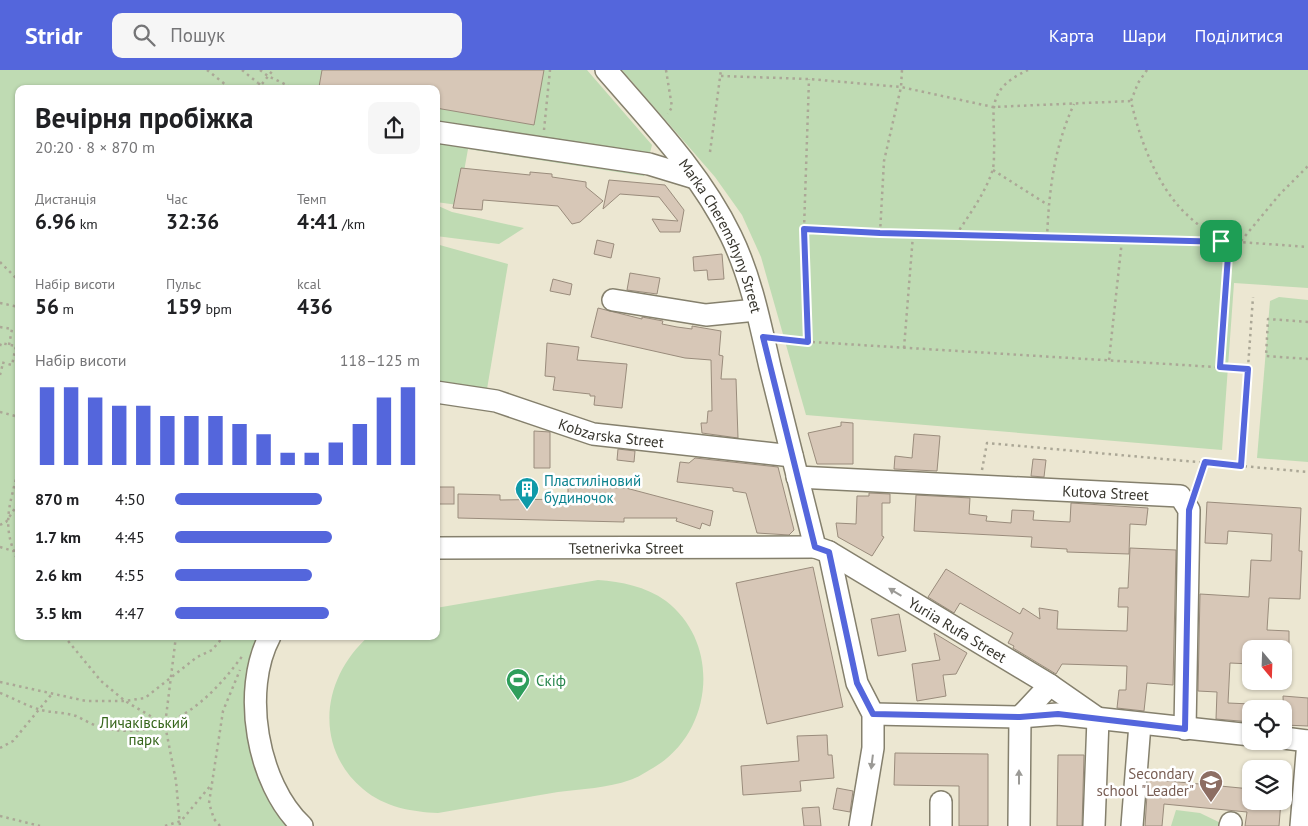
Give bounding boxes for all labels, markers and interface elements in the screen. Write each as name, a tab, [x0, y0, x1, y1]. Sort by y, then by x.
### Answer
search box	[112, 13, 462, 58]
text: Stridr	[25, 20, 82, 51]
icon: search	[130, 21, 158, 49]
text: Пошук	[170, 23, 225, 47]
text: Карта	[1049, 24, 1094, 47]
text: Шари	[1122, 24, 1166, 47]
text: Поділитися	[1194, 24, 1283, 47]
text: Вечірня пробіжка	[35, 99, 253, 136]
button: share	[368, 102, 420, 154]
text: 20:20 · 8 × 870 m	[35, 137, 155, 157]
street label: Marka Cheremshyny Street	[675, 154, 767, 315]
text: Дистанція	[35, 190, 96, 208]
text: Час	[166, 190, 188, 208]
text: Темп	[297, 190, 327, 208]
text: 6.96	[35, 208, 76, 235]
text: 32:36	[166, 208, 219, 235]
text: 4:41	[297, 208, 338, 235]
text: km	[76, 215, 98, 233]
text: /km	[338, 215, 365, 233]
pin	[1200, 220, 1242, 262]
icon: arrive	[1207, 227, 1235, 255]
text: Набір висоти	[35, 275, 115, 293]
text: Пульс	[166, 275, 201, 293]
text: kcal	[297, 275, 321, 293]
text: 56	[35, 293, 59, 320]
text: 159	[166, 293, 202, 320]
text: 436	[297, 293, 333, 320]
text: m	[59, 300, 74, 318]
text: bpm	[202, 300, 232, 318]
text: Набір висоти	[35, 350, 126, 370]
text: 118–125 m	[340, 350, 420, 370]
street label: Kobzarska Street	[556, 414, 665, 451]
place label: Пластиліновий будиночок	[544, 471, 641, 507]
building icon: Пластиліновий будиночок	[514, 476, 540, 510]
street label: Kutova Street	[1062, 481, 1149, 504]
text: 870 m	[35, 489, 79, 509]
text: 4:50	[115, 489, 145, 509]
text: 1.7 km	[35, 527, 81, 547]
text: 4:45	[115, 527, 145, 547]
street label: Tsetnerivka Street	[568, 538, 684, 557]
text: 2.6 km	[35, 565, 82, 585]
text: 4:55	[115, 565, 145, 585]
one-way arrow	[889, 588, 902, 597]
street label: Yuriia Rufa Street	[905, 593, 1010, 666]
text: 3.5 km	[35, 603, 82, 623]
text: 4:47	[115, 603, 145, 623]
north arrow	[1242, 640, 1292, 690]
map controls	[1242, 640, 1292, 810]
sports icon: Скіф	[505, 667, 531, 701]
place label: Скіф	[536, 671, 566, 690]
button: locate	[1242, 700, 1292, 750]
park label: Личаківський парк	[99, 713, 188, 749]
one-way arrow	[867, 755, 875, 771]
button: layers	[1242, 760, 1292, 810]
place label: Secondary school "Leader"	[1096, 764, 1194, 800]
one-way arrow	[1015, 769, 1023, 785]
school or university icon: Secondary school "Leader"	[1198, 769, 1224, 803]

